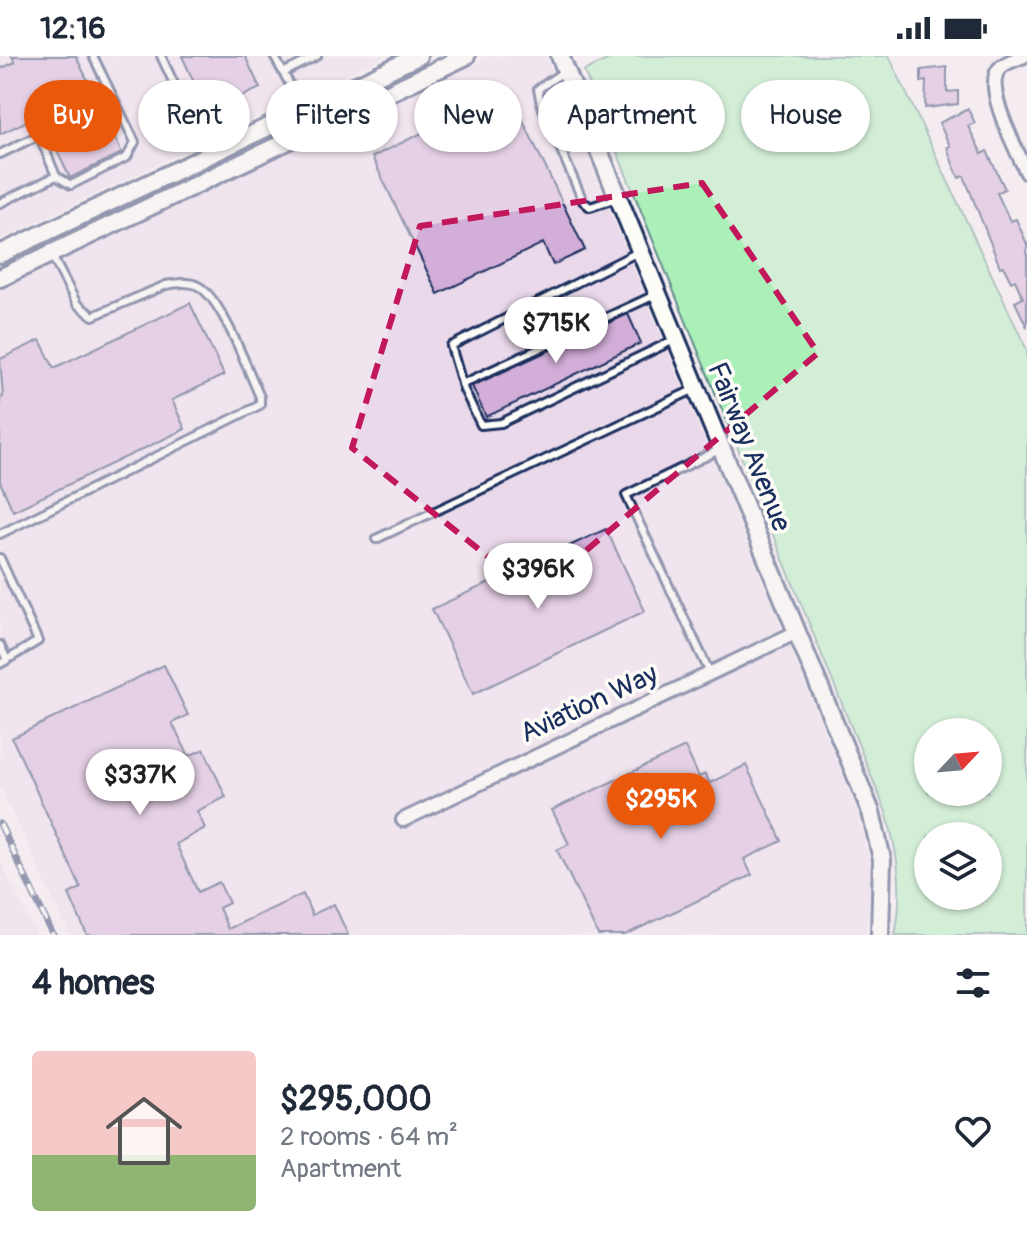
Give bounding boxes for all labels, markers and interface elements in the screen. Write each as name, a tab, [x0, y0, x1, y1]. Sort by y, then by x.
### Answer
text: 12:16	[40, 10, 106, 47]
chip: Buy	[24, 80, 122, 152]
chip: Rent	[138, 80, 250, 152]
chip: Filters	[266, 80, 398, 152]
chip: New	[414, 80, 522, 152]
chip: Apartment	[538, 80, 725, 152]
chip: House	[741, 80, 870, 152]
pin: $715K	[500, 297, 612, 365]
text: $715K	[522, 307, 590, 339]
street label: Fairway Avenue	[699, 357, 799, 537]
pin: $396K	[482, 543, 594, 611]
text: $396K	[502, 553, 574, 585]
street label: Aviation Way	[514, 657, 664, 751]
north arrow	[914, 718, 1002, 806]
map controls	[914, 718, 1002, 910]
pin: $337K	[84, 749, 196, 817]
text: $337K	[104, 759, 176, 791]
pin: $295K	[605, 773, 717, 841]
text: $295K	[625, 783, 697, 815]
button: layers	[914, 822, 1002, 910]
icon: filters	[951, 961, 995, 1005]
text: 4 homes	[32, 962, 154, 1005]
text: $295,000	[280, 1078, 432, 1121]
icon: home	[96, 1083, 192, 1179]
icon: heart	[951, 1109, 995, 1153]
text: 2 rooms · 64 m²	[280, 1121, 458, 1153]
text: Apartment	[280, 1153, 401, 1185]

